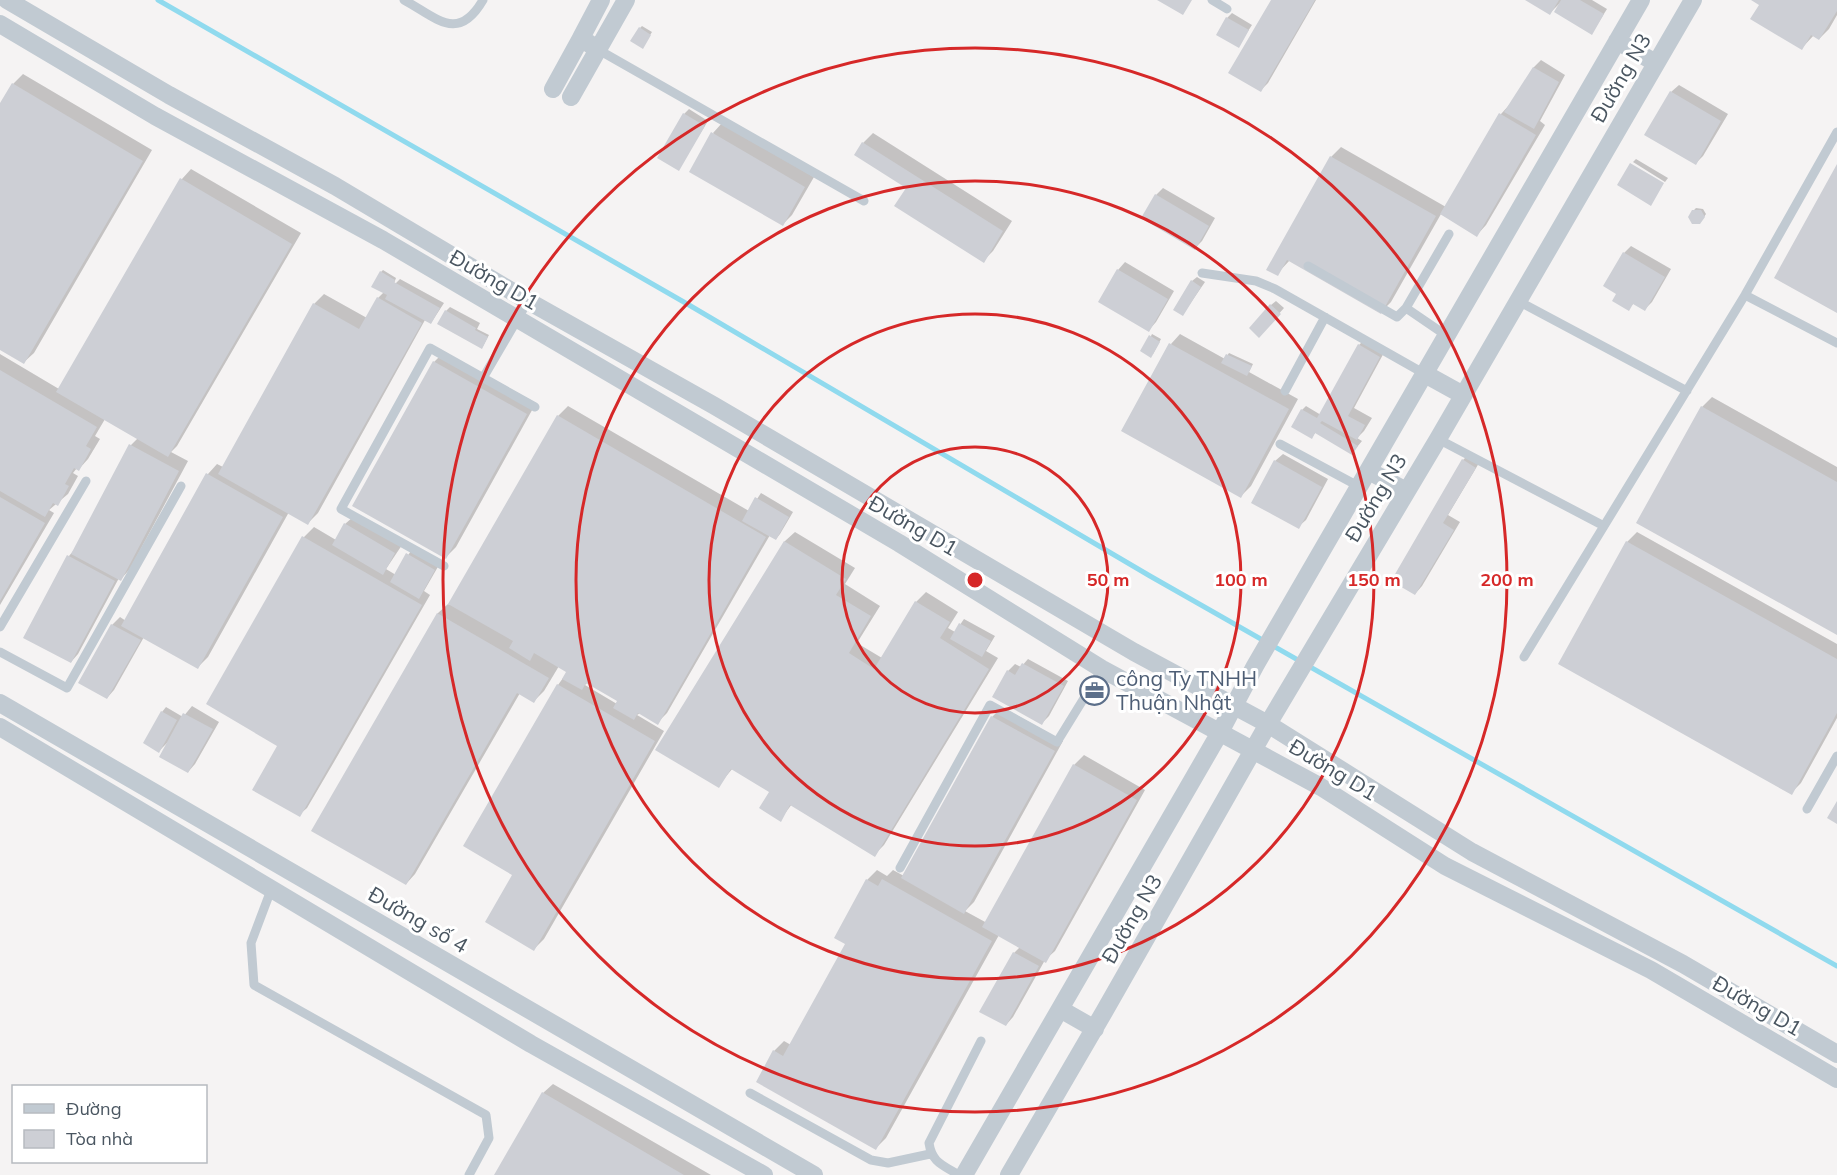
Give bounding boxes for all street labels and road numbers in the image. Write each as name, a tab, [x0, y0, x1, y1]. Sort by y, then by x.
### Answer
street label: Đường N3	[1584, 28, 1656, 127]
street label: Đường D1	[445, 243, 544, 315]
street label: Đường N3	[1339, 449, 1412, 546]
street label: Đường D1	[864, 489, 963, 561]
street label: Đường D1	[1285, 733, 1382, 806]
street label: Đường N3	[1095, 869, 1167, 968]
street label: Đường số 4	[364, 880, 473, 958]
street label: Đường D1	[1708, 969, 1807, 1041]

